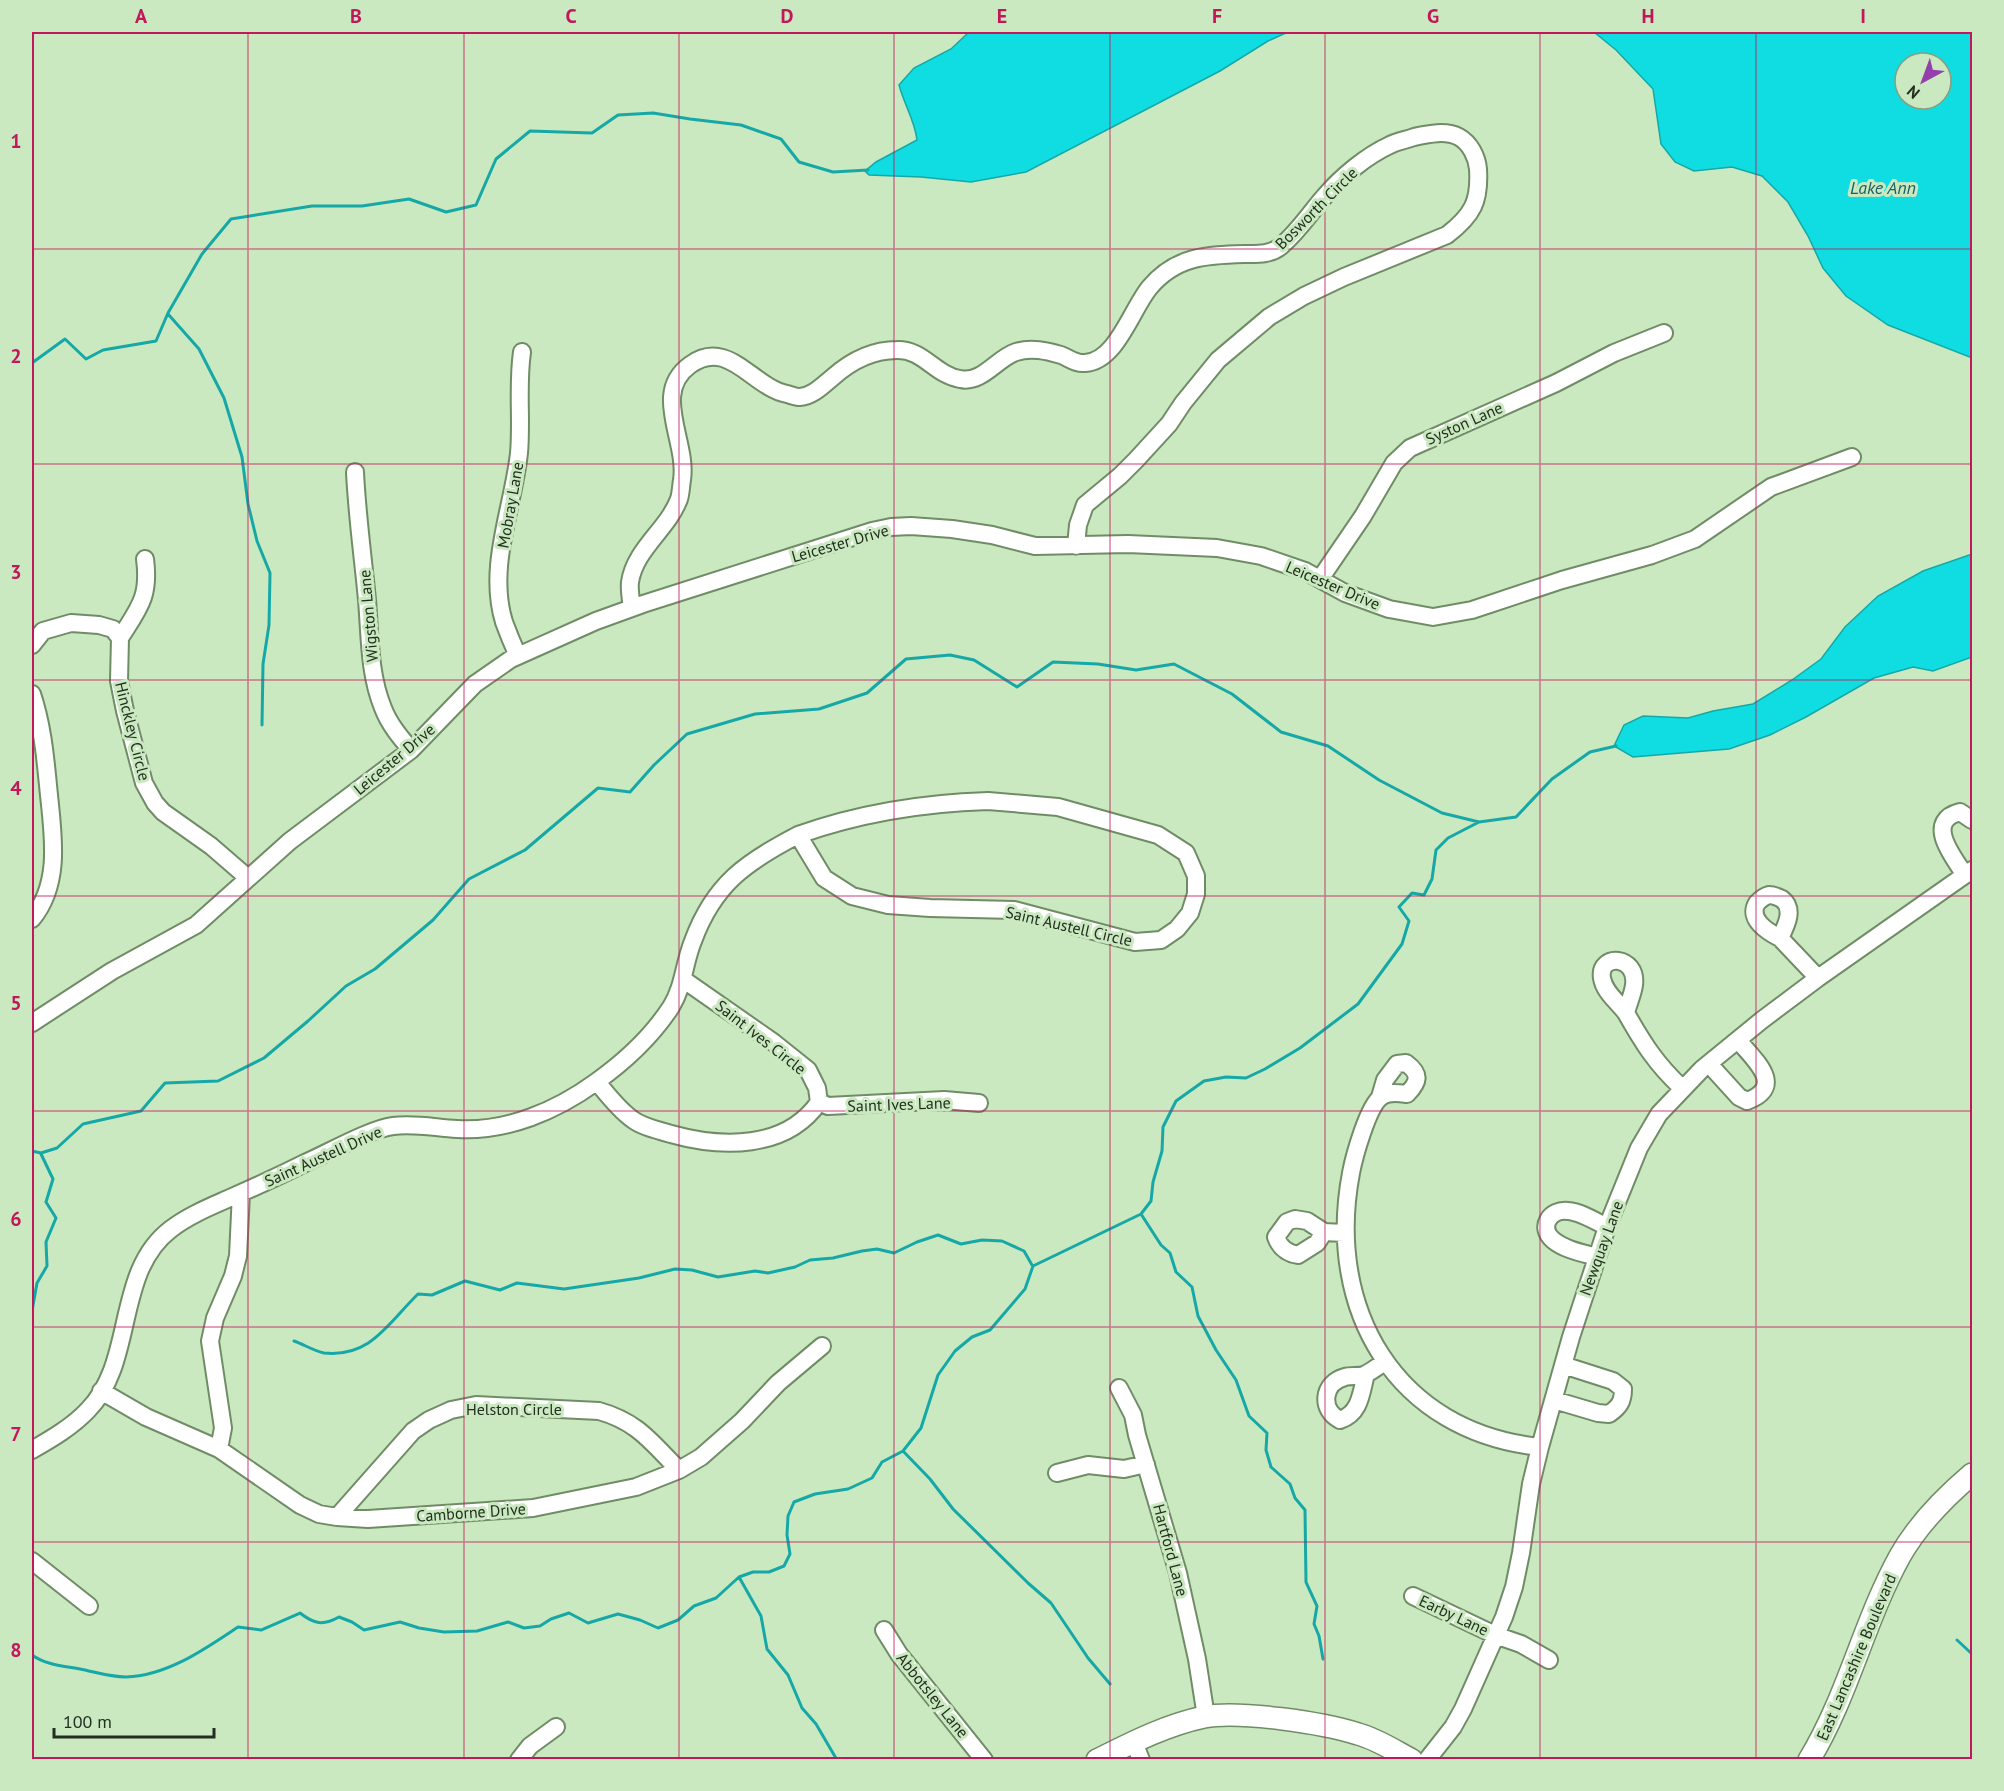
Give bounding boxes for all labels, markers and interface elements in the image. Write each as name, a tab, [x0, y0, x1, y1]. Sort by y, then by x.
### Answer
text: A	[135, 3, 148, 29]
text: B	[350, 3, 362, 29]
text: C	[565, 3, 577, 29]
text: D	[781, 3, 794, 29]
text: E	[997, 3, 1007, 29]
text: F	[1212, 3, 1222, 29]
text: G	[1427, 3, 1439, 29]
text: H	[1641, 3, 1655, 29]
text: I	[1860, 3, 1866, 29]
north arrow	[1893, 51, 1953, 111]
text: N	[1903, 81, 1924, 103]
text: 1	[10, 128, 22, 154]
street label: Bosworth Circle	[1271, 163, 1361, 253]
water label: Lake Ann	[1850, 176, 1916, 199]
text: 2	[10, 343, 22, 369]
street label: Syston Lane	[1422, 397, 1506, 449]
street label: Mobray Lane	[493, 460, 527, 550]
street label: Leicester Drive	[789, 520, 891, 566]
street label: Leicester Drive	[1283, 556, 1383, 614]
text: 3	[10, 559, 22, 585]
street label: Wigston Lane	[354, 569, 382, 663]
street label: Hinckley Circle	[111, 680, 155, 782]
street label: Leicester Drive	[349, 719, 439, 799]
text: 4	[10, 775, 22, 801]
street label: Saint Austell Circle	[1004, 902, 1134, 950]
text: 5	[10, 990, 22, 1016]
street label: Saint Ives Circle	[712, 995, 810, 1079]
street label: Saint Ives Lane	[847, 1092, 951, 1116]
street label: Saint Austell Drive	[261, 1121, 385, 1191]
street label: Newquay Lane	[1575, 1198, 1627, 1298]
text: 6	[10, 1206, 22, 1232]
street label: Helston Circle	[466, 1399, 562, 1419]
text: 7	[10, 1421, 22, 1447]
street label: Camborne Drive	[416, 1498, 526, 1526]
street label: Hartford Lane	[1149, 1502, 1193, 1598]
street label: East Lancashire Boulevard	[1812, 1571, 1900, 1743]
street label: Earby Lane	[1416, 1590, 1492, 1640]
text: 8	[10, 1637, 22, 1663]
street label: Abbotsley Lane	[893, 1648, 973, 1742]
scale bar	[54, 1701, 214, 1739]
text: 100 m	[63, 1710, 112, 1733]

